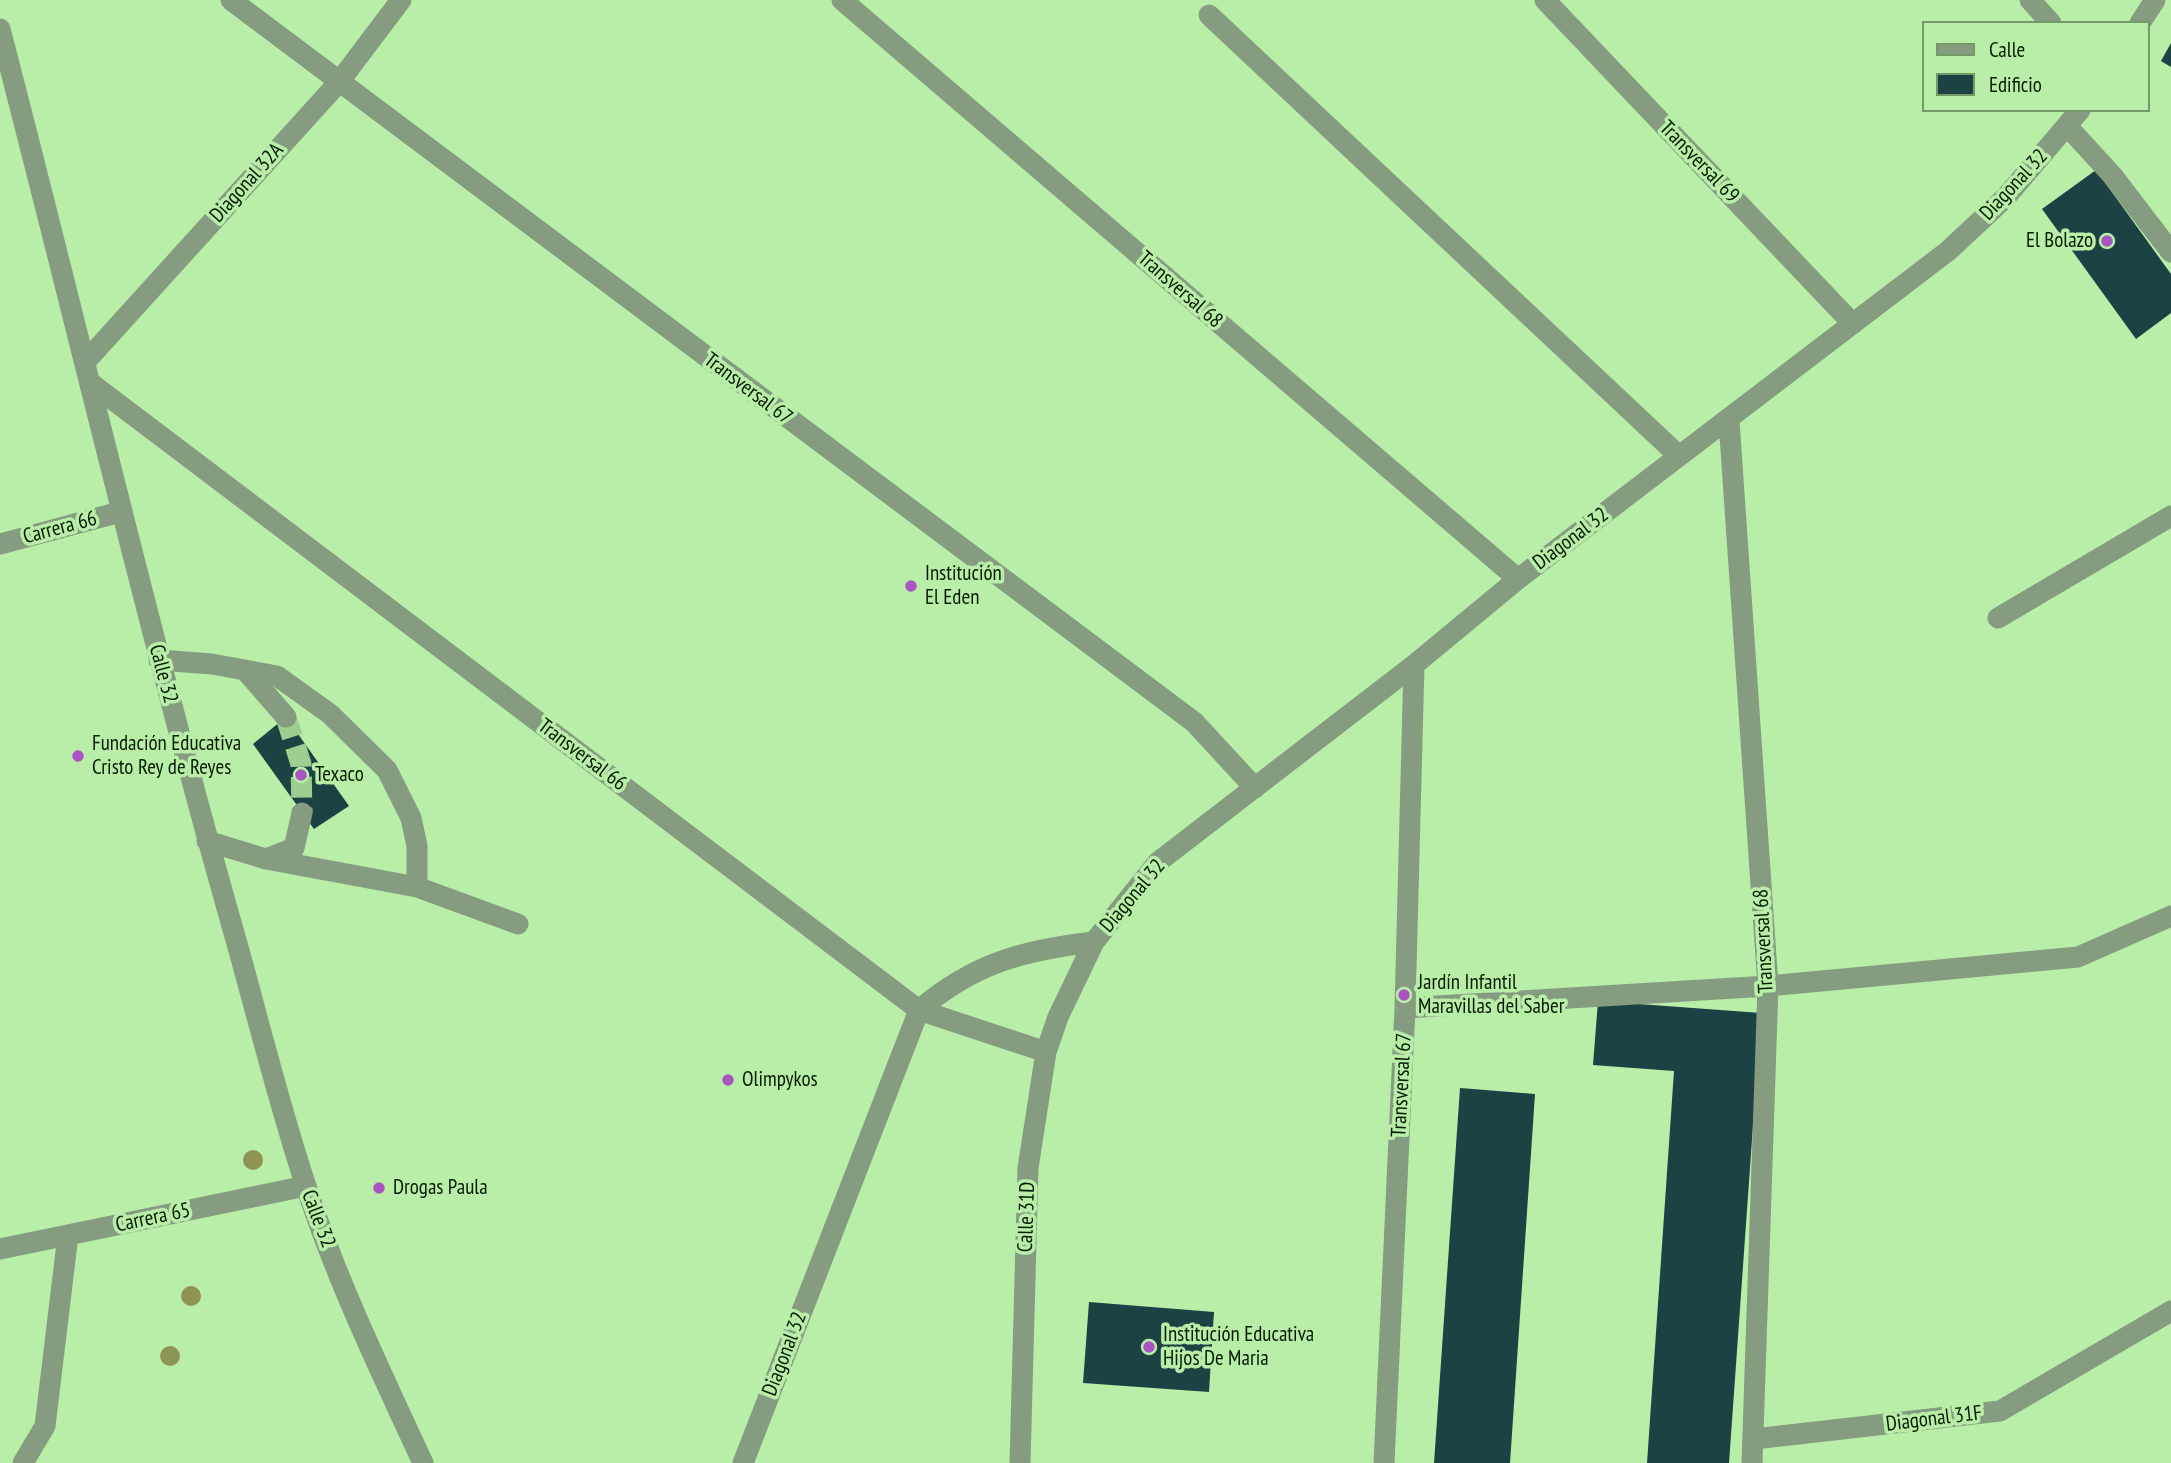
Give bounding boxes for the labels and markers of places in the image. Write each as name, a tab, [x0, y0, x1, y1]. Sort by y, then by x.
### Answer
place label: El Bolazo	[2026, 228, 2093, 254]
marker: El Bolazo	[2099, 233, 2115, 249]
place label: Institución El Eden	[925, 561, 1002, 611]
marker: Institución El Eden	[903, 578, 919, 594]
place label: Fundación Educativa Cristo Rey de Reyes	[92, 731, 241, 781]
marker: Fundación Educativa Cristo Rey de Reyes	[70, 748, 86, 764]
place label: Texaco	[315, 762, 364, 788]
marker: Texaco	[293, 767, 309, 783]
place label: Jardín Infantil Maravillas del Saber	[1418, 970, 1564, 1020]
marker: Jardín Infantil Maravillas del Saber	[1396, 987, 1412, 1003]
place label: Olimpykos	[742, 1067, 818, 1093]
marker: Olimpykos	[720, 1072, 736, 1088]
place label: Drogas Paula	[393, 1175, 488, 1201]
marker: Drogas Paula	[371, 1180, 387, 1196]
place label: Institución Educativa Hijos De Maria	[1163, 1322, 1314, 1372]
marker: Institución Educativa Hijos De Maria	[1141, 1339, 1157, 1355]

